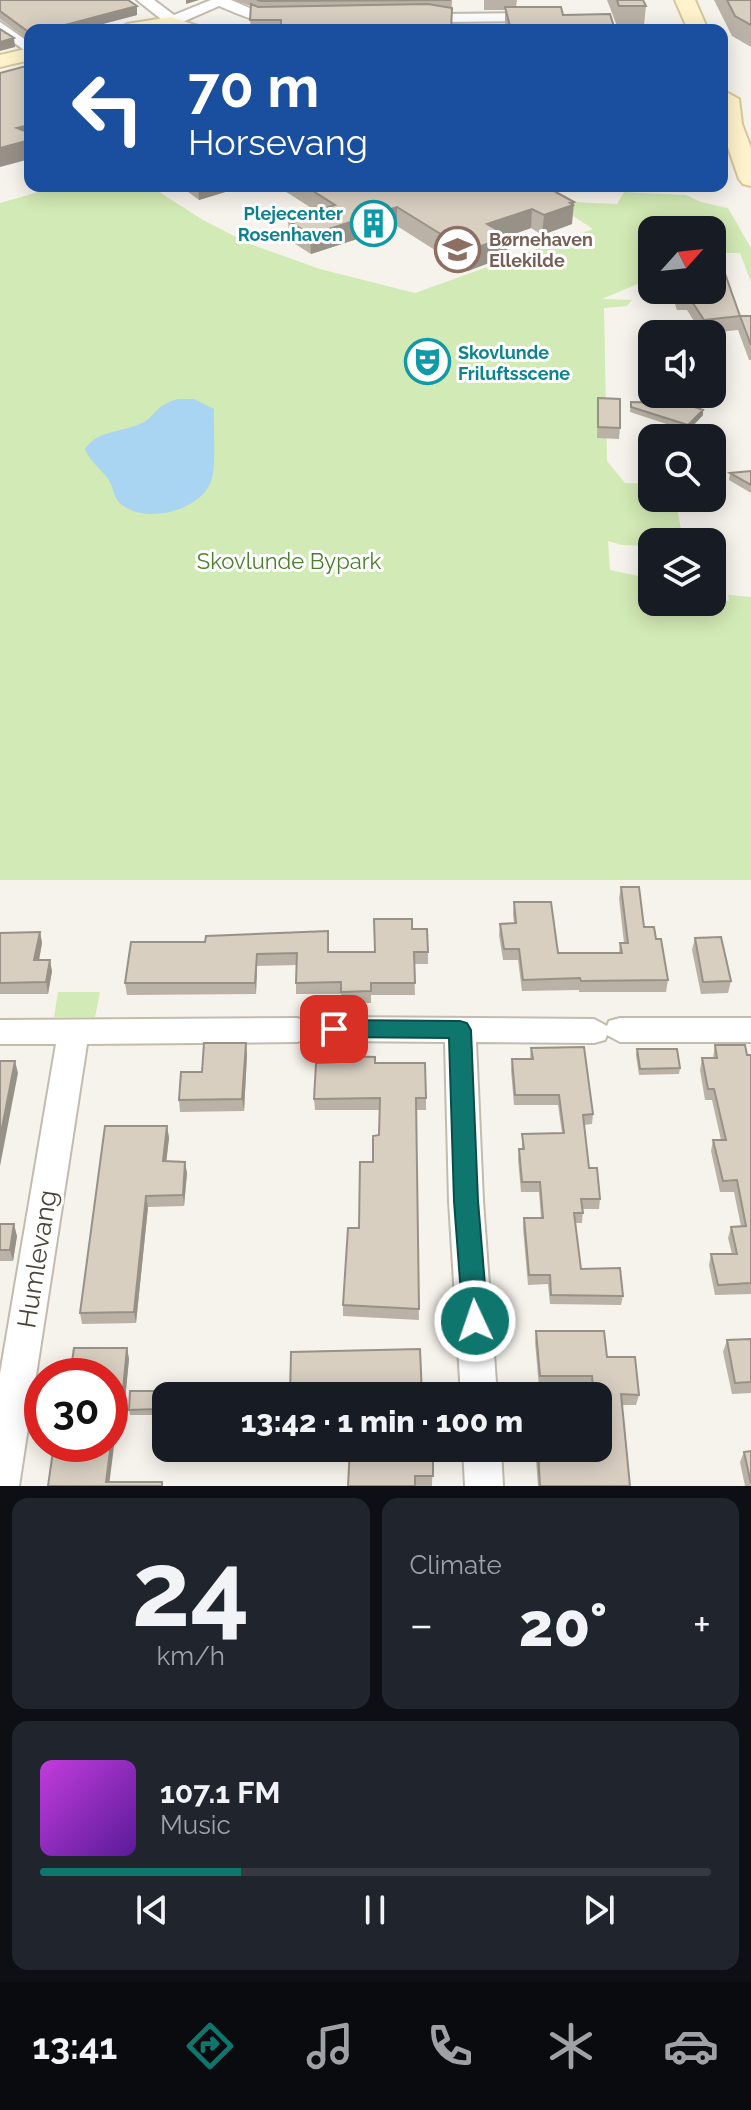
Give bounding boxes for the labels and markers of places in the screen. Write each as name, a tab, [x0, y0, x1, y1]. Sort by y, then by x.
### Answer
building icon: Plejecenter Rosenhaven	[350, 199, 398, 247]
place label: Plejecenter Rosenhaven	[238, 203, 343, 245]
school or university icon: Børnehaven Ellekilde	[434, 225, 482, 273]
place label: Børnehaven Ellekilde	[489, 229, 593, 271]
theatre icon: Skovlunde Friluftsscene	[403, 338, 451, 386]
place label: Skovlunde Friluftsscene	[458, 342, 570, 384]
pin	[300, 995, 368, 1063]

